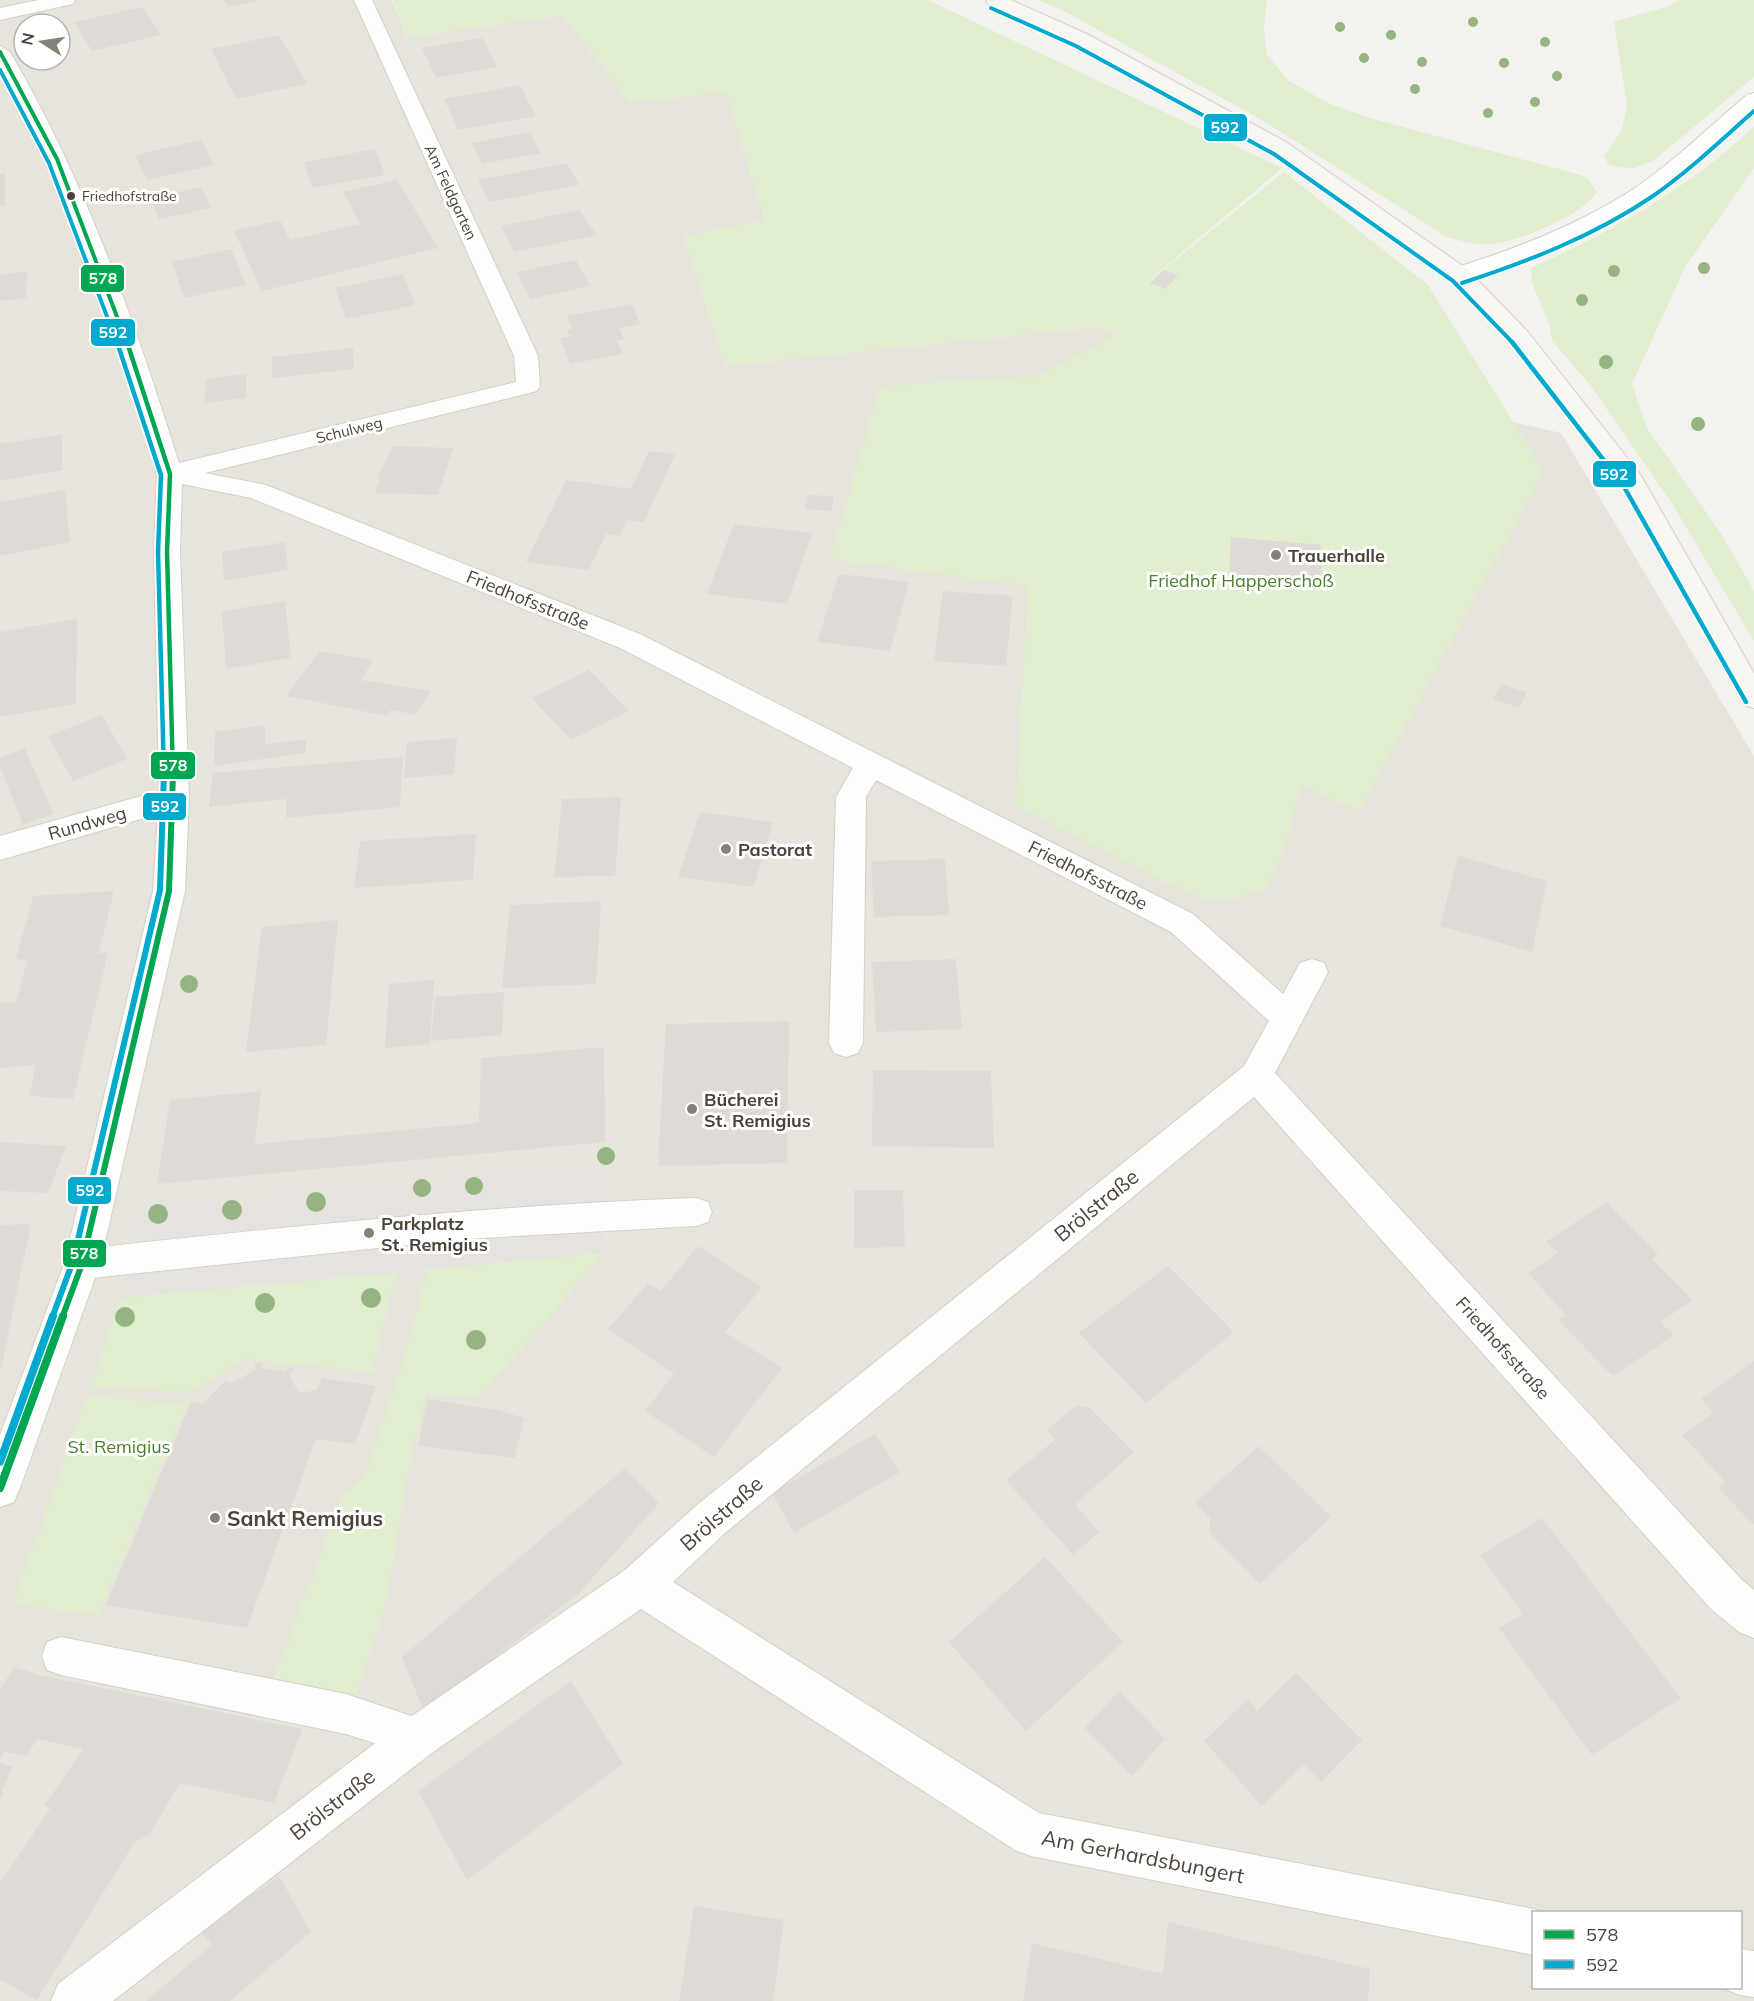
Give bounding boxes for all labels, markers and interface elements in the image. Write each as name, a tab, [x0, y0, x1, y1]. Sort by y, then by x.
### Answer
north arrow	[12, 12, 72, 72]
text: N	[16, 31, 38, 47]
line badge: 592	[1203, 113, 1248, 142]
text: 592	[1211, 117, 1239, 137]
street label: Am Feldgarten	[421, 141, 481, 243]
place label: Friedhofstraße	[82, 187, 177, 205]
marker: Friedhofstraße	[65, 190, 77, 202]
line badge: 578	[80, 264, 125, 293]
text: 578	[89, 268, 118, 288]
line badge: 592	[90, 318, 136, 347]
text: 592	[99, 322, 127, 342]
street label: Schulweg	[314, 413, 384, 447]
line badge: 592	[1592, 460, 1637, 488]
text: 592	[1600, 464, 1628, 484]
place label: Trauerhalle	[1288, 544, 1385, 567]
marker: Trauerhalle	[1269, 548, 1283, 562]
street label: Friedhofsstraße	[463, 565, 593, 635]
park label: Friedhof Happerschoß	[1148, 569, 1334, 592]
line badge: 578	[150, 751, 196, 780]
text: 578	[159, 755, 188, 775]
line badge: 592	[142, 792, 187, 821]
text: 592	[151, 796, 179, 816]
street label: Rundweg	[45, 801, 129, 845]
street label: Friedhofsstraße	[1025, 835, 1151, 915]
place label: Pastorat	[738, 838, 812, 861]
marker: Pastorat	[719, 842, 733, 856]
place label: Bücherei St. Remigius	[704, 1088, 811, 1132]
marker: Bücherei St. Remigius	[685, 1102, 699, 1116]
street label: Brölstraße	[1048, 1163, 1144, 1247]
line badge: 592	[67, 1176, 112, 1205]
text: 592	[76, 1180, 104, 1200]
place label: Parkplatz St. Remigius	[381, 1212, 488, 1256]
marker: Parkplatz St. Remigius	[362, 1226, 376, 1240]
line badge: 578	[62, 1239, 107, 1268]
text: 578	[70, 1243, 99, 1263]
street label: Friedhofsstraße	[1451, 1292, 1555, 1404]
park label: St. Remigius	[67, 1435, 171, 1458]
street label: Brölstraße	[674, 1470, 768, 1556]
place label: Sankt Remigius	[227, 1505, 383, 1531]
marker: Sankt Remigius	[208, 1511, 222, 1525]
street label: Brölstraße	[284, 1763, 380, 1845]
street label: Am Gerhardsbungert	[1040, 1824, 1246, 1888]
legend	[1532, 1911, 1742, 1989]
text: 578	[1586, 1923, 1618, 1946]
text: 592	[1586, 1953, 1618, 1976]

